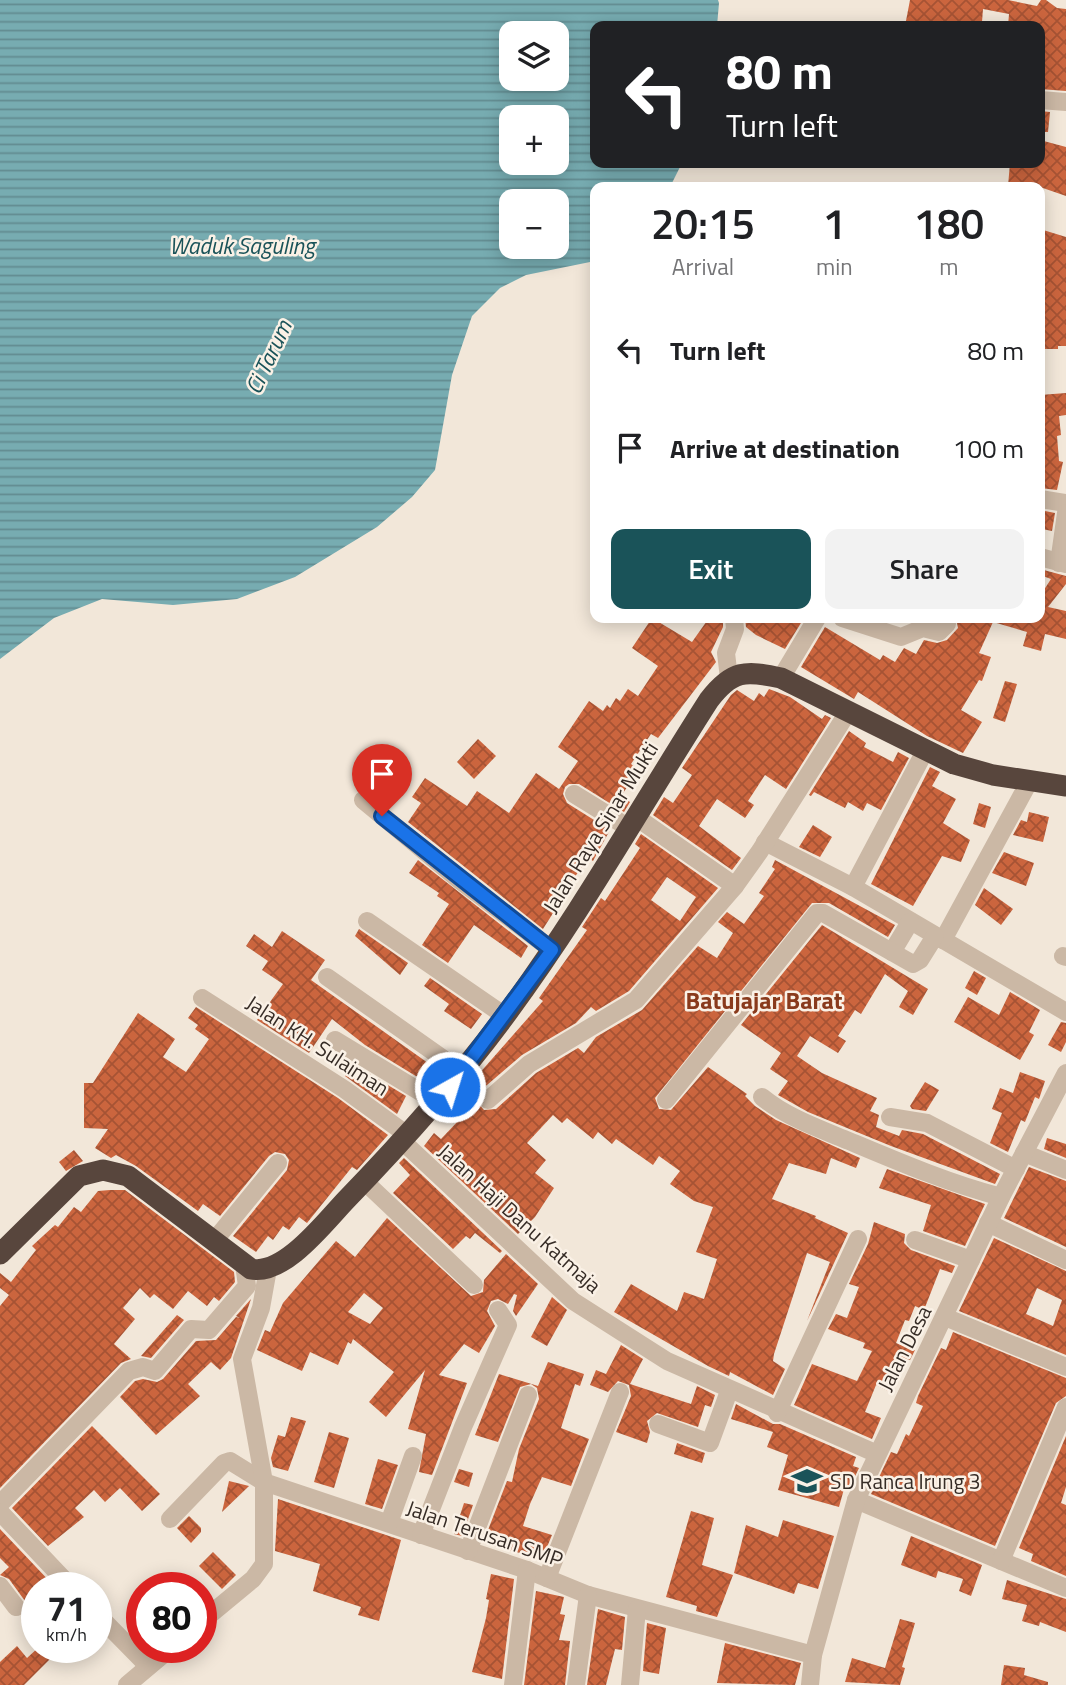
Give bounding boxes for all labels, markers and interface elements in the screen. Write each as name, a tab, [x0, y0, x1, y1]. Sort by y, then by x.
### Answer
map controls	[499, 21, 569, 259]
button: layers	[499, 21, 569, 91]
text: 80 m	[726, 33, 833, 108]
icon: left	[611, 49, 702, 140]
text: Turn left	[726, 101, 838, 149]
button: +	[499, 105, 569, 175]
button: −	[499, 189, 569, 259]
text: 20:15	[651, 191, 755, 255]
text: 1	[823, 191, 846, 255]
text: 180	[914, 191, 984, 255]
water label: Waduk Saguling	[169, 228, 317, 263]
text: Arrival	[672, 249, 734, 284]
text: min	[816, 249, 853, 284]
text: m	[939, 249, 958, 284]
water label: Ci Tarum	[236, 313, 301, 400]
icon: left	[611, 331, 649, 369]
text: Turn left	[670, 331, 765, 370]
text: 80 m	[967, 331, 1024, 370]
icon: arrive	[611, 429, 649, 467]
text: Arrive at destination	[670, 429, 900, 468]
text: 100 m	[953, 429, 1024, 468]
button: Exit	[611, 529, 811, 609]
button: Share	[825, 529, 1024, 609]
street label: Jalan Raya Sinar Mukti	[534, 735, 666, 919]
pin	[352, 744, 412, 816]
icon: arrive	[363, 755, 401, 793]
district label: Batujajar Barat	[686, 982, 843, 1018]
street label: Jalan KH. Sulaiman	[240, 987, 396, 1103]
position arrow	[413, 1050, 487, 1124]
street label: Jalan Haji Danu Katmaja	[431, 1136, 609, 1301]
street label: Jalan Desa	[869, 1299, 939, 1396]
school or university icon: SD Ranca Irung 3	[790, 1464, 824, 1498]
place label: SD Ranca Irung 3	[830, 1465, 981, 1497]
street label: Jalan Terusan SMP	[402, 1491, 568, 1575]
speed limit sign: 80	[126, 1572, 217, 1663]
text: 71	[47, 1581, 86, 1635]
text: km/h	[46, 1621, 87, 1648]

